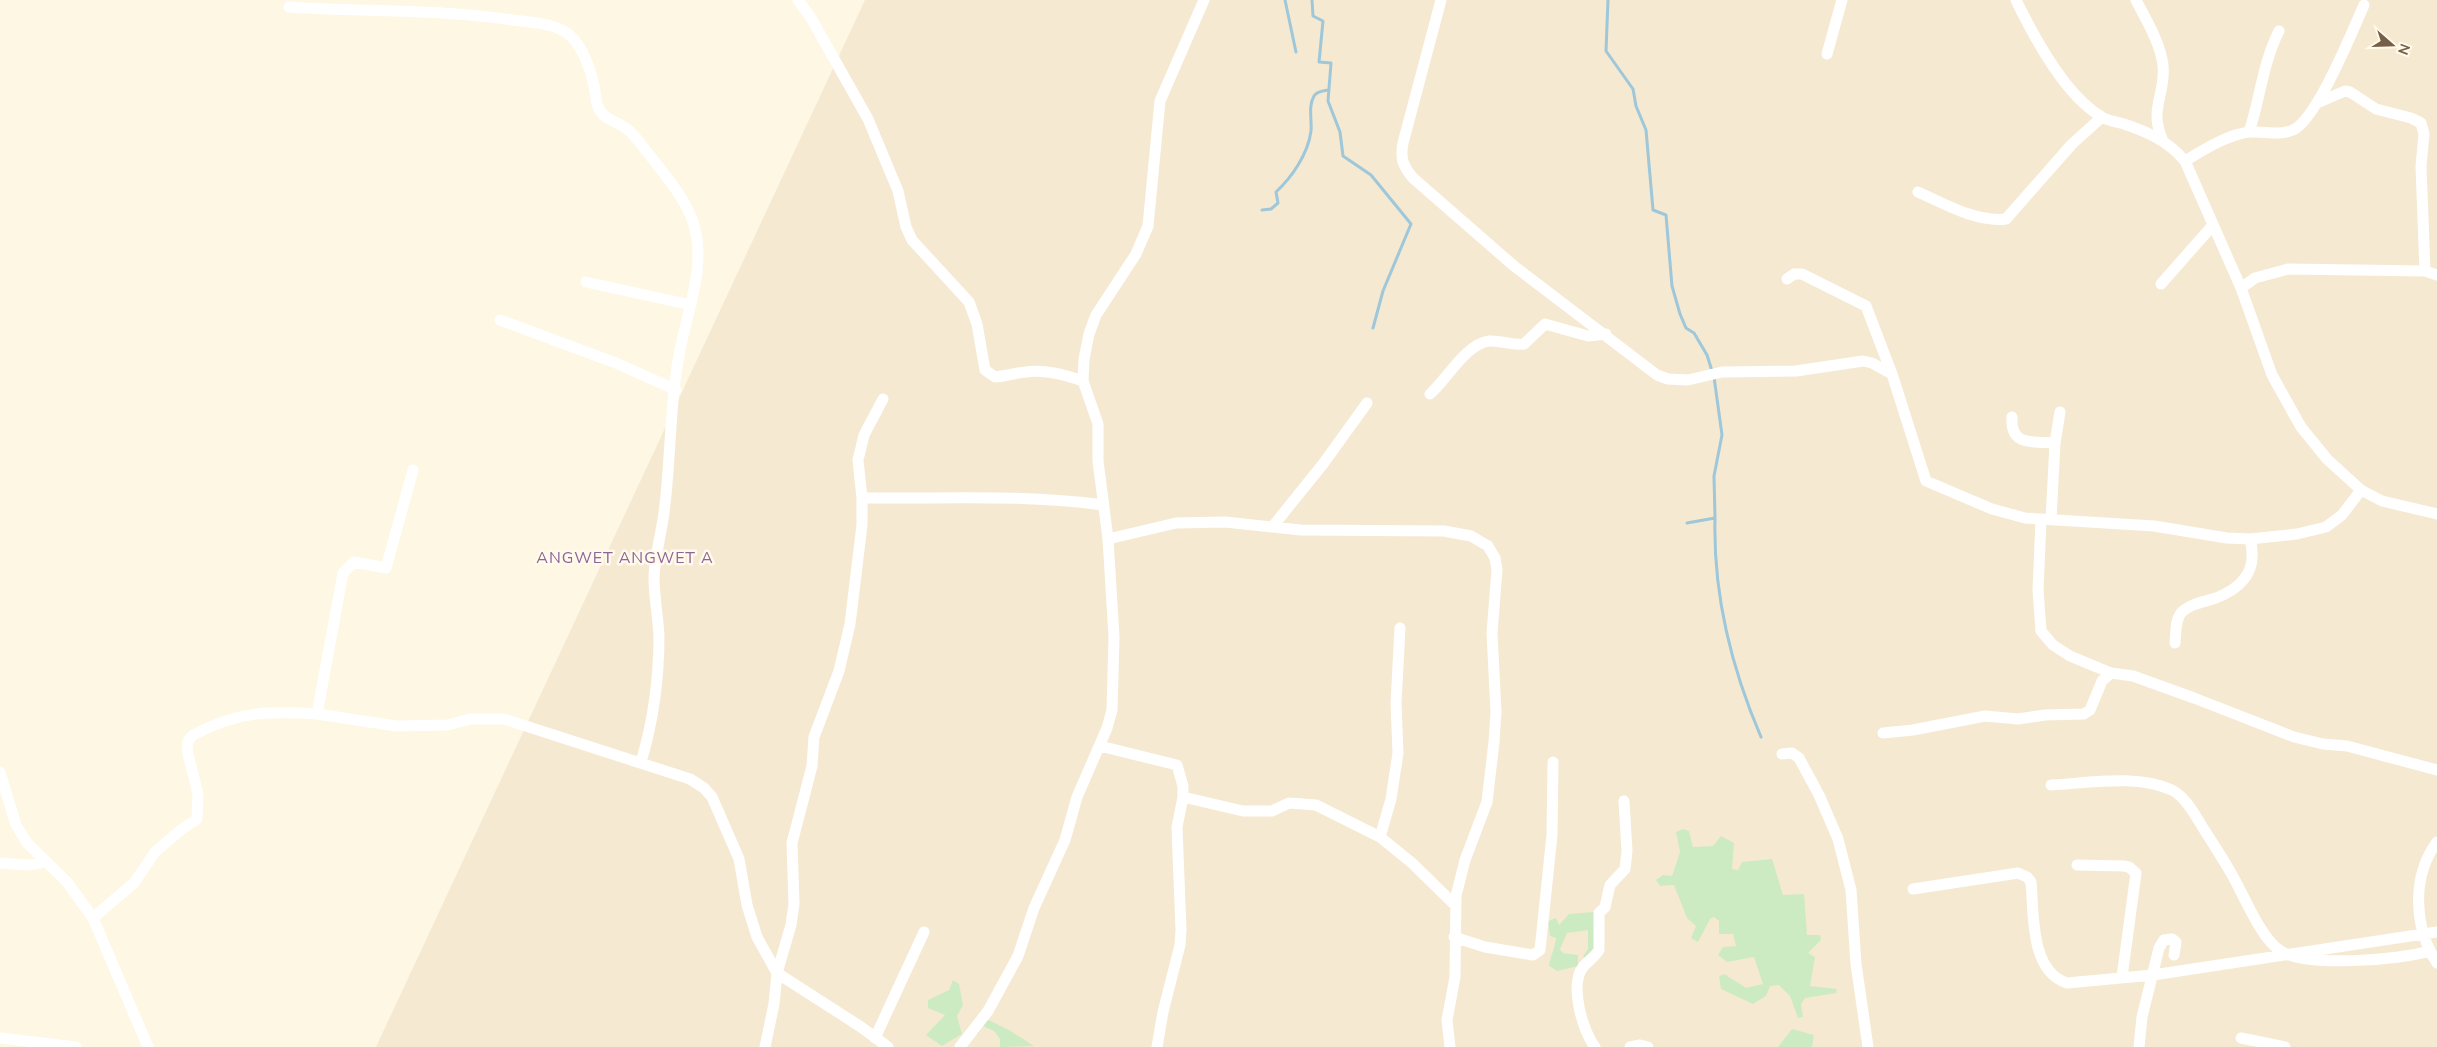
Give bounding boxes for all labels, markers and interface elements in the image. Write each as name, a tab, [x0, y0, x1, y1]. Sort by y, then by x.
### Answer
north arrow	[2367, 20, 2417, 70]
text: N	[2393, 41, 2414, 57]
district label: ANGWET ANGWET A	[536, 547, 714, 569]

